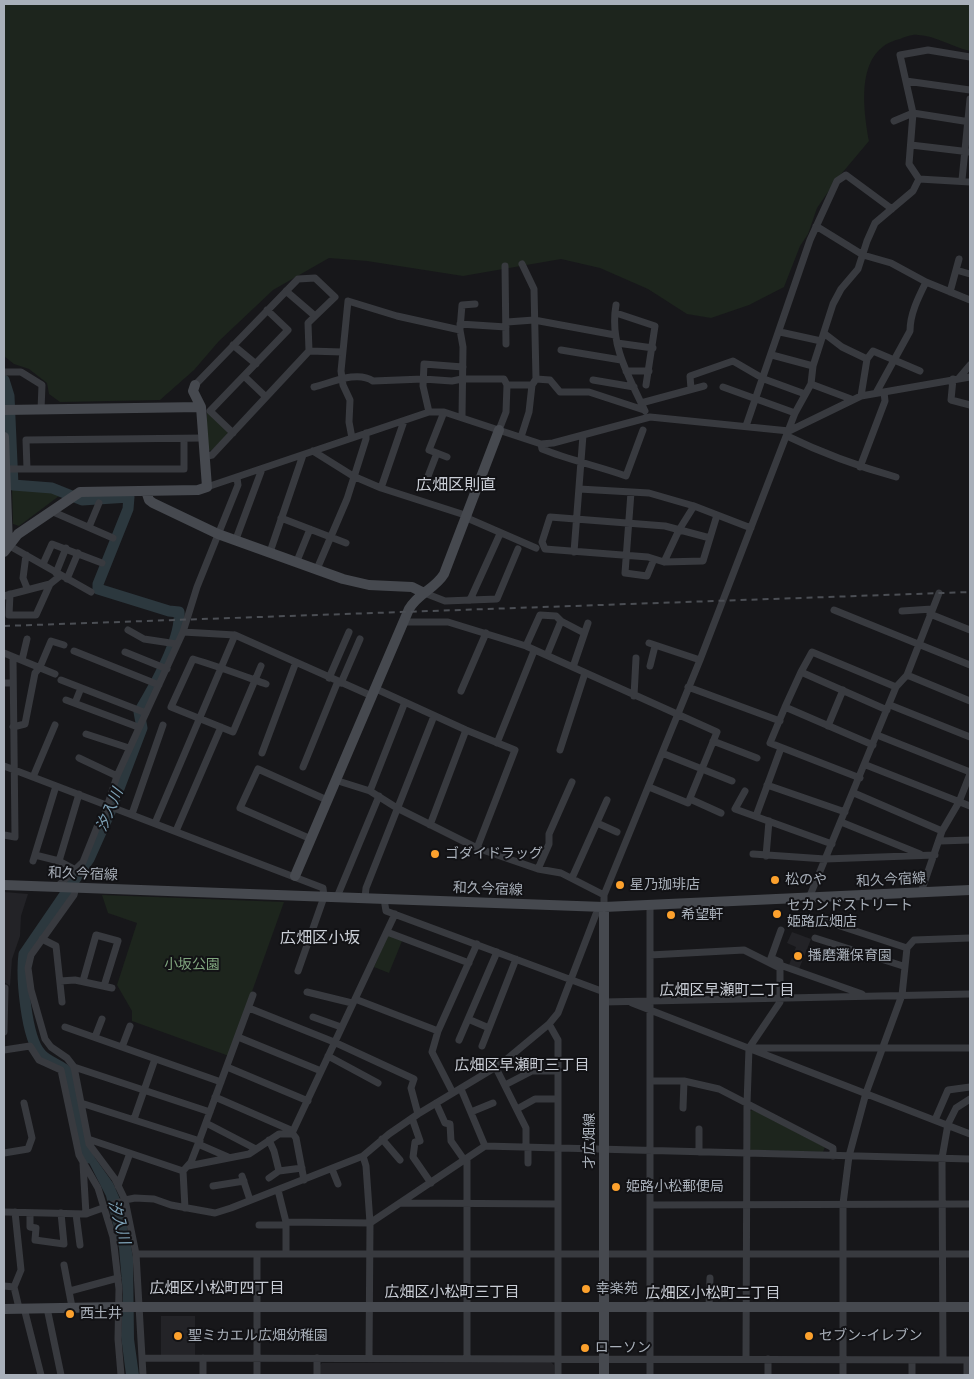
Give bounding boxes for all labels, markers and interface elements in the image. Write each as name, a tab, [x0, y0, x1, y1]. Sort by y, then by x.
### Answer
district label: 広畑区則直	[416, 475, 496, 495]
water label: 汐入川	[93, 786, 127, 834]
place label: ゴダイドラッグ	[445, 846, 543, 862]
marker: ゴダイドラッグ	[429, 848, 441, 860]
street label: 和久今宿線	[48, 864, 118, 884]
street label: 和久今宿線	[856, 870, 926, 890]
place label: 松のや	[785, 872, 827, 888]
marker: 松のや	[769, 874, 781, 886]
place label: 星乃珈琲店	[630, 877, 700, 893]
street label: 和久今宿線	[453, 879, 523, 899]
marker: 星乃珈琲店	[614, 879, 626, 891]
place label: セカンドストリート 姫路広畑店	[787, 898, 913, 930]
place label: 希望軒	[681, 907, 723, 923]
marker: セカンドストリート 姫路広畑店	[771, 908, 783, 920]
marker: 希望軒	[665, 909, 677, 921]
district label: 広畑区小坂	[280, 928, 360, 948]
place label: 播磨灘保育園	[808, 948, 892, 964]
marker: 播磨灘保育園	[792, 950, 804, 962]
park label: 小坂公園	[164, 957, 220, 973]
district label: 広畑区早瀬町二丁目	[660, 981, 794, 999]
district label: 広畑区早瀬町三丁目	[455, 1056, 589, 1074]
street label: 才広畑線	[582, 1113, 598, 1169]
place label: 姫路小松郵便局	[626, 1179, 724, 1195]
marker: 姫路小松郵便局	[610, 1181, 622, 1193]
water label: 汐入川	[104, 1198, 134, 1246]
district label: 広畑区小松町四丁目	[150, 1279, 284, 1297]
place label: 幸楽苑	[596, 1281, 638, 1297]
district label: 広畑区小松町三丁目	[385, 1283, 519, 1301]
marker: 幸楽苑	[580, 1283, 592, 1295]
district label: 広畑区小松町二丁目	[646, 1284, 780, 1302]
place label: 西土井	[80, 1306, 122, 1322]
marker: 西土井	[64, 1308, 76, 1320]
place label: 聖ミカエル広畑幼稚園	[188, 1328, 328, 1344]
place label: セブン-イレブン	[819, 1328, 922, 1344]
marker: 聖ミカエル広畑幼稚園	[172, 1330, 184, 1342]
marker: セブン-イレブン	[803, 1330, 815, 1342]
place label: ローソン	[595, 1340, 651, 1356]
marker: ローソン	[579, 1342, 591, 1354]

